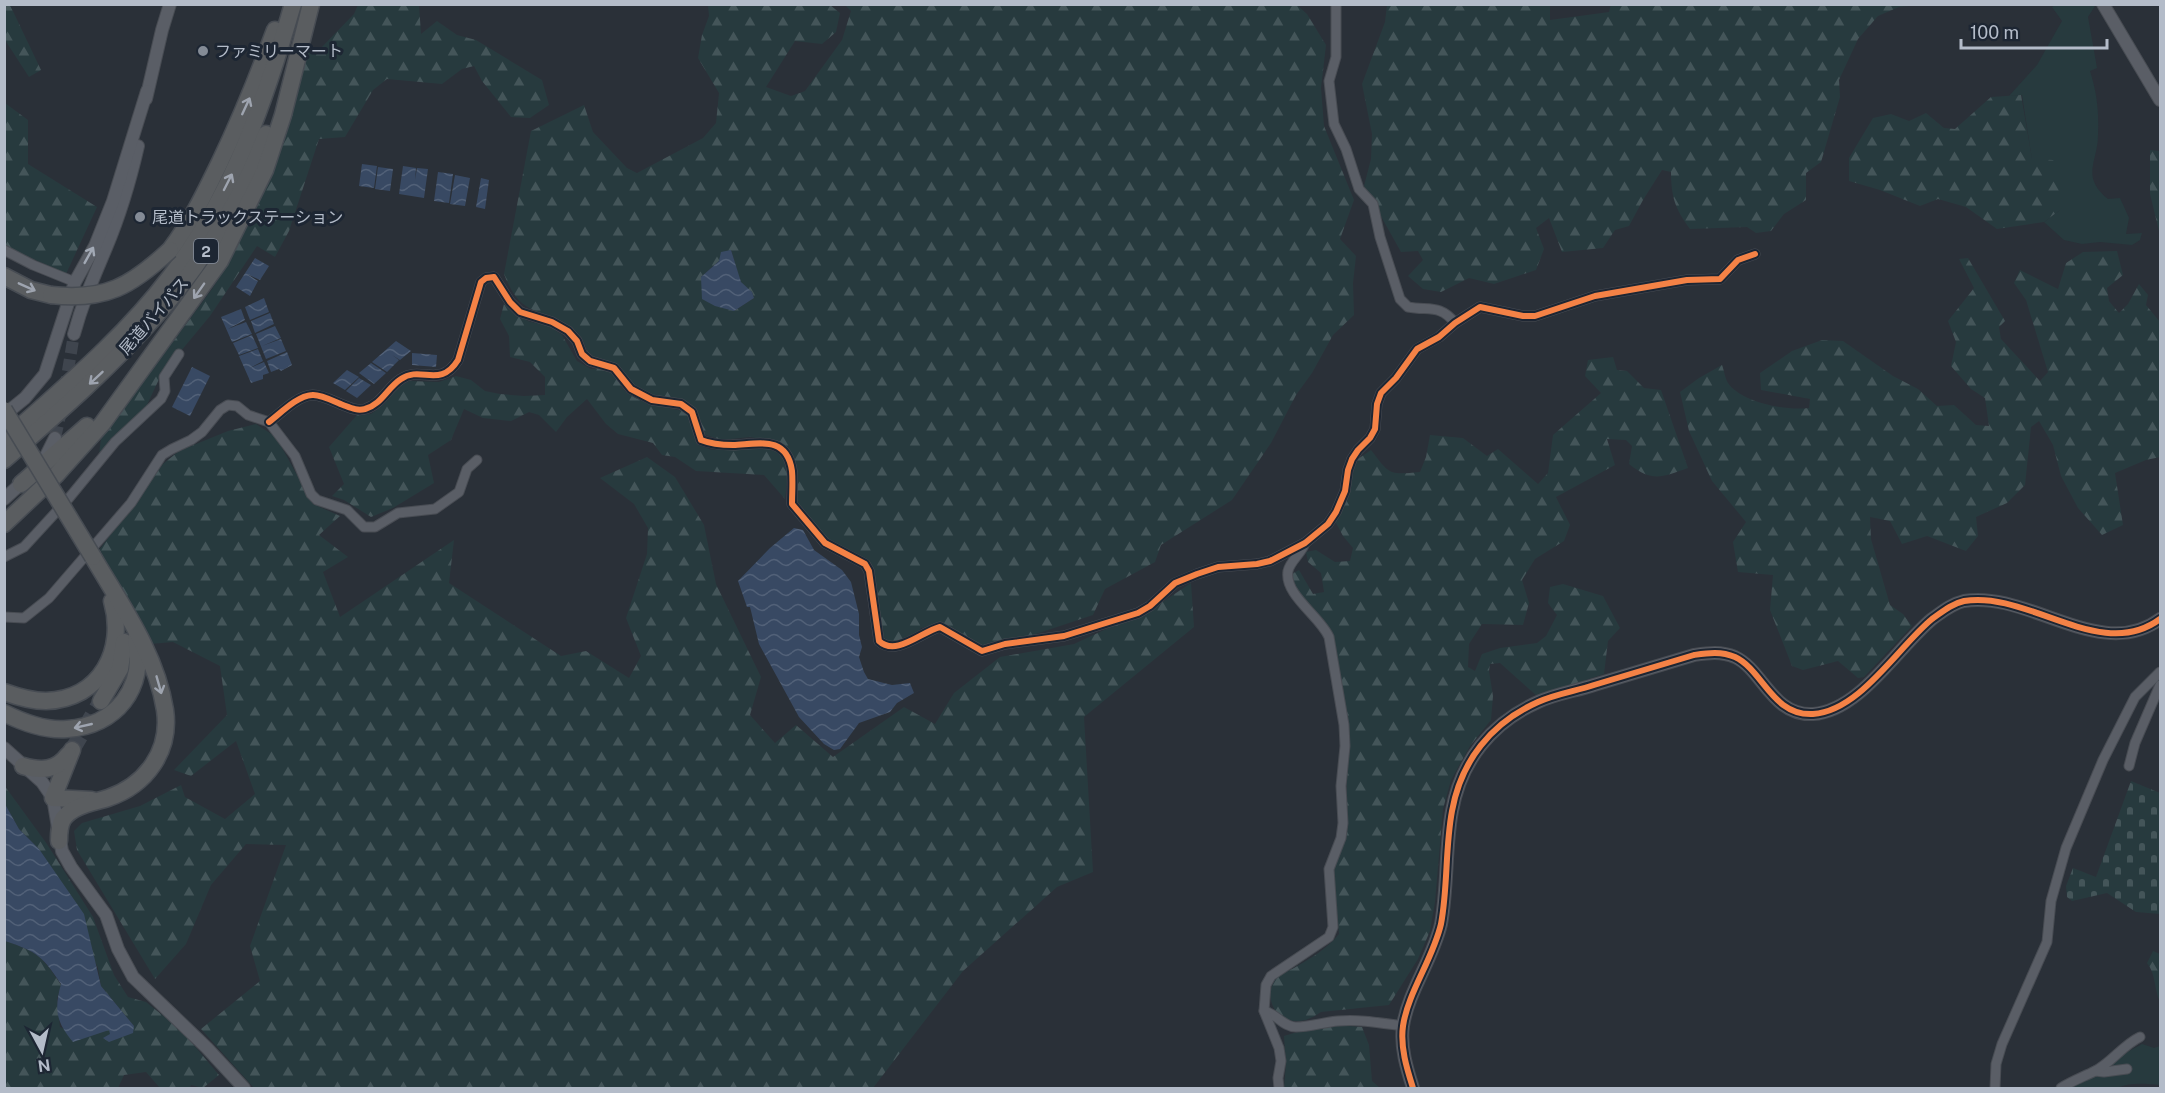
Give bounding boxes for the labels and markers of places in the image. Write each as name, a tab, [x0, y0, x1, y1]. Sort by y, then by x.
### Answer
place label: ファミリーマート	[215, 42, 343, 61]
marker: ファミリーマート	[196, 44, 210, 58]
place label: 尾道トラックステーション	[152, 208, 343, 227]
marker: 尾道トラックステーション	[133, 210, 147, 224]

